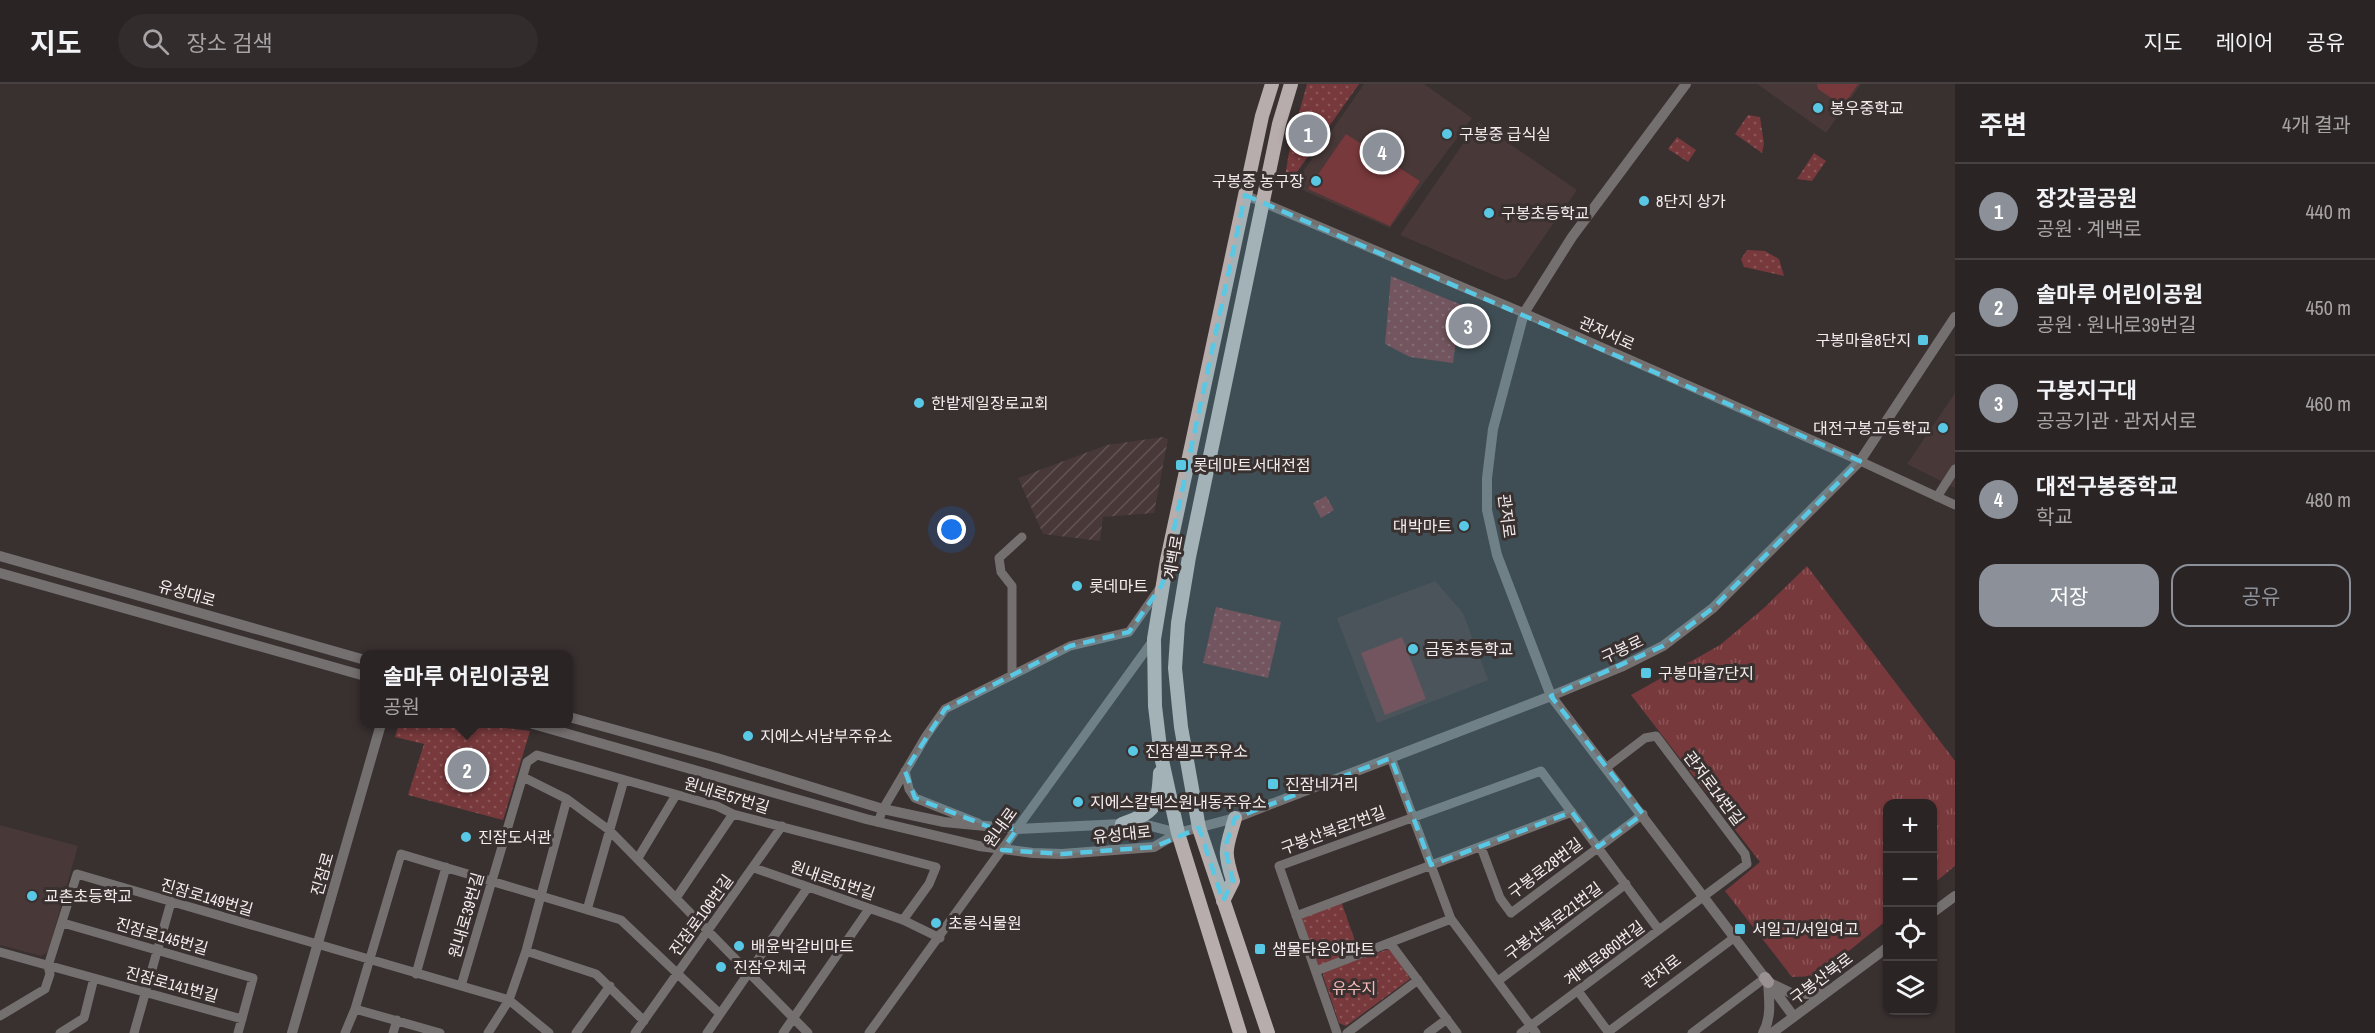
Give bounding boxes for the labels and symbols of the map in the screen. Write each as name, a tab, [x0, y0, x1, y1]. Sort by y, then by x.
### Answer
place label: 봉우중학교	[1830, 97, 1904, 119]
marker: 봉우중학교	[1811, 101, 1825, 115]
pin: 1	[1288, 112, 1328, 156]
place label: 구봉중 급식실	[1459, 123, 1551, 145]
marker: 구봉중 급식실	[1440, 127, 1454, 141]
pin: 4	[1362, 130, 1402, 174]
place label: 구봉중 농구장	[1212, 170, 1304, 192]
marker: 구봉중 농구장	[1309, 174, 1323, 188]
place label: 8단지 상가	[1656, 190, 1726, 212]
marker: 8단지 상가	[1637, 194, 1651, 208]
place label: 구봉초등학교	[1501, 202, 1589, 224]
marker: 구봉초등학교	[1482, 206, 1496, 220]
pin: 3	[1448, 304, 1488, 348]
street label: 관저서로	[1576, 311, 1639, 355]
place label: 구봉마을8단지	[1815, 329, 1911, 351]
marker: 구봉마을8단지	[1916, 333, 1930, 347]
place label: 한밭제일장로교회	[931, 392, 1049, 414]
marker: 한밭제일장로교회	[912, 396, 926, 410]
place label: 대전구봉고등학교	[1813, 417, 1931, 439]
marker: 대전구봉고등학교	[1936, 421, 1950, 435]
place label: 롯데마트서대전점	[1193, 454, 1311, 476]
marker: 롯데마트서대전점	[1174, 458, 1188, 472]
street label: 관저로	[1493, 493, 1521, 540]
your location	[937, 515, 966, 544]
place label: 대박마트	[1393, 515, 1452, 537]
marker: 대박마트	[1457, 519, 1471, 533]
street label: 계백로	[1158, 533, 1188, 581]
street label: 유성대로	[156, 574, 219, 612]
place label: 롯데마트	[1089, 575, 1148, 597]
marker: 롯데마트	[1070, 579, 1084, 593]
street label: 구봉로	[1597, 630, 1647, 668]
place label: 금동초등학교	[1425, 638, 1513, 660]
marker: 금동초등학교	[1406, 642, 1420, 656]
place label: 구봉마을7단지	[1658, 662, 1754, 684]
marker: 구봉마을7단지	[1639, 666, 1653, 680]
place label: 지에스서남부주유소	[760, 725, 892, 747]
marker: 지에스서남부주유소	[741, 729, 755, 743]
place label: 진잠셀프주유소	[1145, 740, 1248, 762]
marker: 진잠셀프주유소	[1126, 744, 1140, 758]
street label: 관저로14번길	[1679, 746, 1749, 830]
pin: 2	[448, 748, 486, 792]
street label: 원내로57번길	[682, 772, 772, 818]
place label: 진잠네거리	[1285, 773, 1359, 795]
marker: 진잠네거리	[1266, 777, 1280, 791]
place label: 지에스칼텍스원내동주유소	[1090, 791, 1267, 813]
marker: 지에스칼텍스원내동주유소	[1071, 795, 1085, 809]
street label: 구봉산북로7번길	[1277, 801, 1389, 859]
street label: 원내로	[978, 802, 1022, 851]
street label: 유성대로	[1092, 820, 1153, 848]
place label: 진잠도서관	[478, 826, 552, 848]
marker: 진잠도서관	[459, 830, 473, 844]
street label: 구봉로28번길	[1503, 833, 1587, 903]
street label: 진잠로	[305, 849, 339, 898]
street label: 원내로51번길	[788, 855, 878, 905]
street label: 원내로39번길	[443, 870, 489, 960]
street label: 진잠로106번길	[664, 870, 738, 960]
street label: 진잠로149번길	[158, 873, 256, 921]
street label: 구봉산북로21번길	[1499, 877, 1607, 965]
place label: 교촌초등학교	[44, 885, 132, 907]
marker: 교촌초등학교	[25, 889, 39, 903]
street label: 진잠로145번길	[113, 912, 211, 960]
place label: 초롱식물원	[948, 912, 1022, 934]
street label: 계백로860번길	[1559, 915, 1649, 991]
marker: 초롱식물원	[929, 916, 943, 930]
place label: 서일고/서일여고	[1752, 918, 1859, 940]
marker: 서일고/서일여고	[1733, 922, 1747, 936]
place label: 배윤박갈비마트	[751, 935, 854, 957]
place label: 샘물타운아파트	[1272, 938, 1375, 960]
marker: 배윤박갈비마트	[732, 939, 746, 953]
marker: 샘물타운아파트	[1253, 942, 1267, 956]
street label: 구봉산북로	[1785, 947, 1857, 1009]
street label: 관저로	[1637, 949, 1685, 993]
place label: 진잠우체국	[733, 956, 807, 978]
marker: 진잠우체국	[714, 960, 728, 974]
street label: 진잠로141번길	[123, 961, 221, 1007]
park label: 유수지	[1332, 977, 1376, 999]

